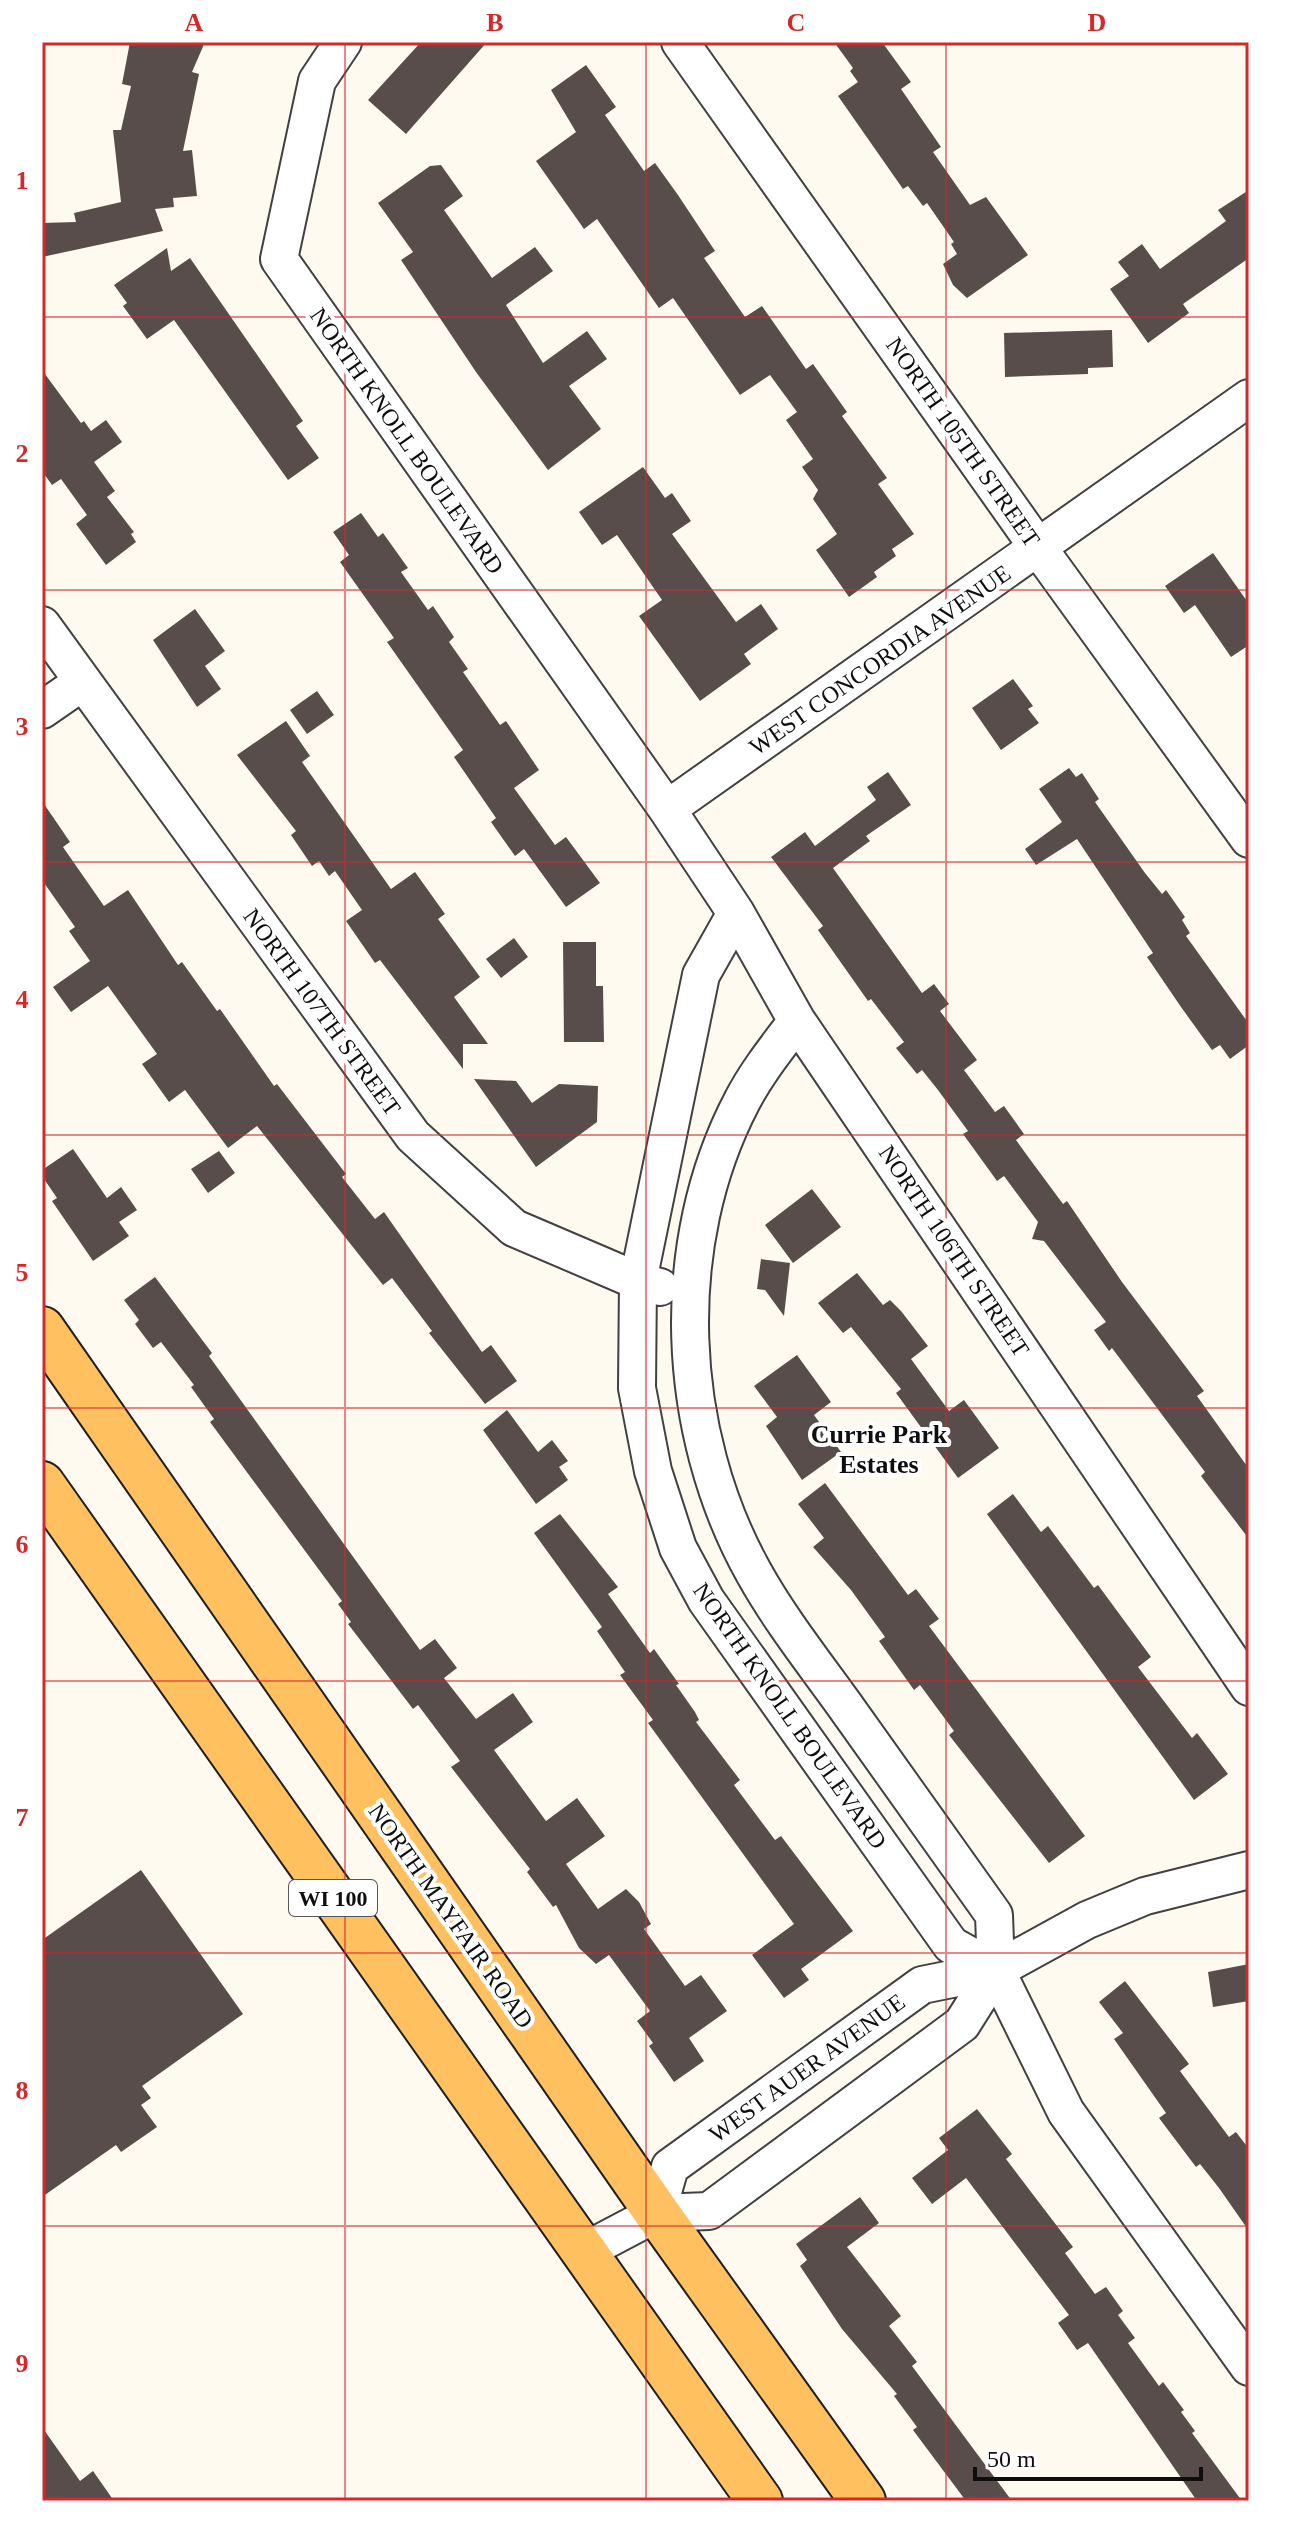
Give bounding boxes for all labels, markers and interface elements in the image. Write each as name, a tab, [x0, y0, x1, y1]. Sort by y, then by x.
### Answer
text: A	[185, 8, 204, 37]
text: B	[486, 8, 504, 37]
text: C	[787, 8, 805, 37]
text: D	[1088, 8, 1106, 37]
text: 1	[16, 166, 29, 195]
street label: NORTH KNOLL BOULEVARD	[305, 303, 509, 579]
street label: NORTH 105TH STREET	[881, 332, 1045, 552]
text: 2	[16, 439, 29, 468]
street label: WEST CONCORDIA AVENUE	[745, 560, 1015, 760]
text: 3	[16, 712, 29, 741]
street label: NORTH 107TH STREET	[238, 904, 406, 1121]
text: 4	[16, 985, 29, 1014]
street label: NORTH 106TH STREET	[874, 1140, 1035, 1362]
text: 5	[16, 1258, 29, 1287]
district label: Currie Park Estates	[811, 1420, 948, 1479]
text: 6	[16, 1530, 29, 1559]
street label: NORTH KNOLL BOULEVARD	[688, 1578, 892, 1854]
street label: NORTH MAYFAIR ROAD	[364, 1799, 538, 2033]
text: 7	[16, 1803, 29, 1832]
road number: WI 100	[289, 1880, 377, 1916]
street label: WEST AUER AVENUE	[704, 1988, 910, 2148]
text: 8	[16, 2076, 29, 2105]
text: 9	[16, 2349, 29, 2378]
scale bar	[975, 2431, 1201, 2481]
text: 50 m	[987, 2446, 1036, 2472]

